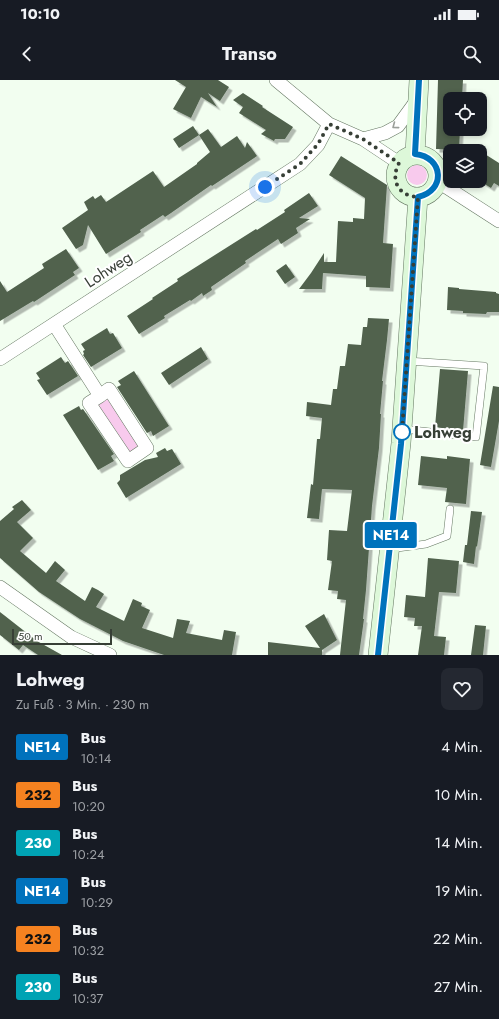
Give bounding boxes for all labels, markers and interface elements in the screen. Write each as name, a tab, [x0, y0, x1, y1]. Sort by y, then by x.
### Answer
text: 10:10	[20, 3, 60, 25]
text: Transo	[222, 41, 277, 67]
icon: back	[16, 43, 38, 65]
icon: search	[461, 43, 483, 65]
map controls	[443, 92, 487, 188]
button: locate	[443, 92, 487, 136]
one-way arrow	[393, 121, 400, 128]
button: layers	[443, 144, 487, 188]
your location	[255, 177, 275, 197]
street label: Lohweg	[80, 246, 136, 293]
place label: Lohweg	[414, 421, 472, 444]
marker: Lohweg	[393, 423, 411, 441]
line badge: NE14	[363, 522, 419, 548]
text: NE14	[373, 525, 409, 545]
scale bar	[12, 627, 112, 646]
text: 50 m	[18, 628, 43, 644]
text: Lohweg	[16, 666, 85, 693]
button: heart	[441, 668, 483, 710]
text: Zu Fuß · 3 Min. · 230 m	[16, 695, 149, 714]
text: Bus	[80, 727, 106, 749]
text: 4 Min.	[441, 736, 483, 758]
text: NE14	[24, 737, 60, 757]
text: 10:14	[80, 749, 111, 768]
text: Bus	[72, 775, 97, 797]
text: 10 Min.	[434, 784, 483, 806]
text: 232	[24, 785, 52, 805]
text: 10:20	[72, 797, 105, 816]
text: Bus	[72, 823, 97, 845]
text: 14 Min.	[435, 832, 483, 854]
text: 230	[24, 833, 52, 853]
text: 10:24	[72, 845, 105, 864]
text: Bus	[80, 871, 106, 893]
text: 19 Min.	[435, 880, 483, 902]
text: NE14	[24, 881, 60, 901]
text: 10:29	[80, 893, 113, 912]
text: Bus	[72, 919, 97, 941]
text: 22 Min.	[433, 928, 483, 950]
text: 232	[24, 929, 52, 949]
text: 10:32	[72, 941, 104, 960]
text: Bus	[72, 967, 97, 989]
text: 27 Min.	[434, 976, 483, 998]
text: 230	[24, 977, 52, 997]
text: 10:37	[72, 989, 103, 1008]

